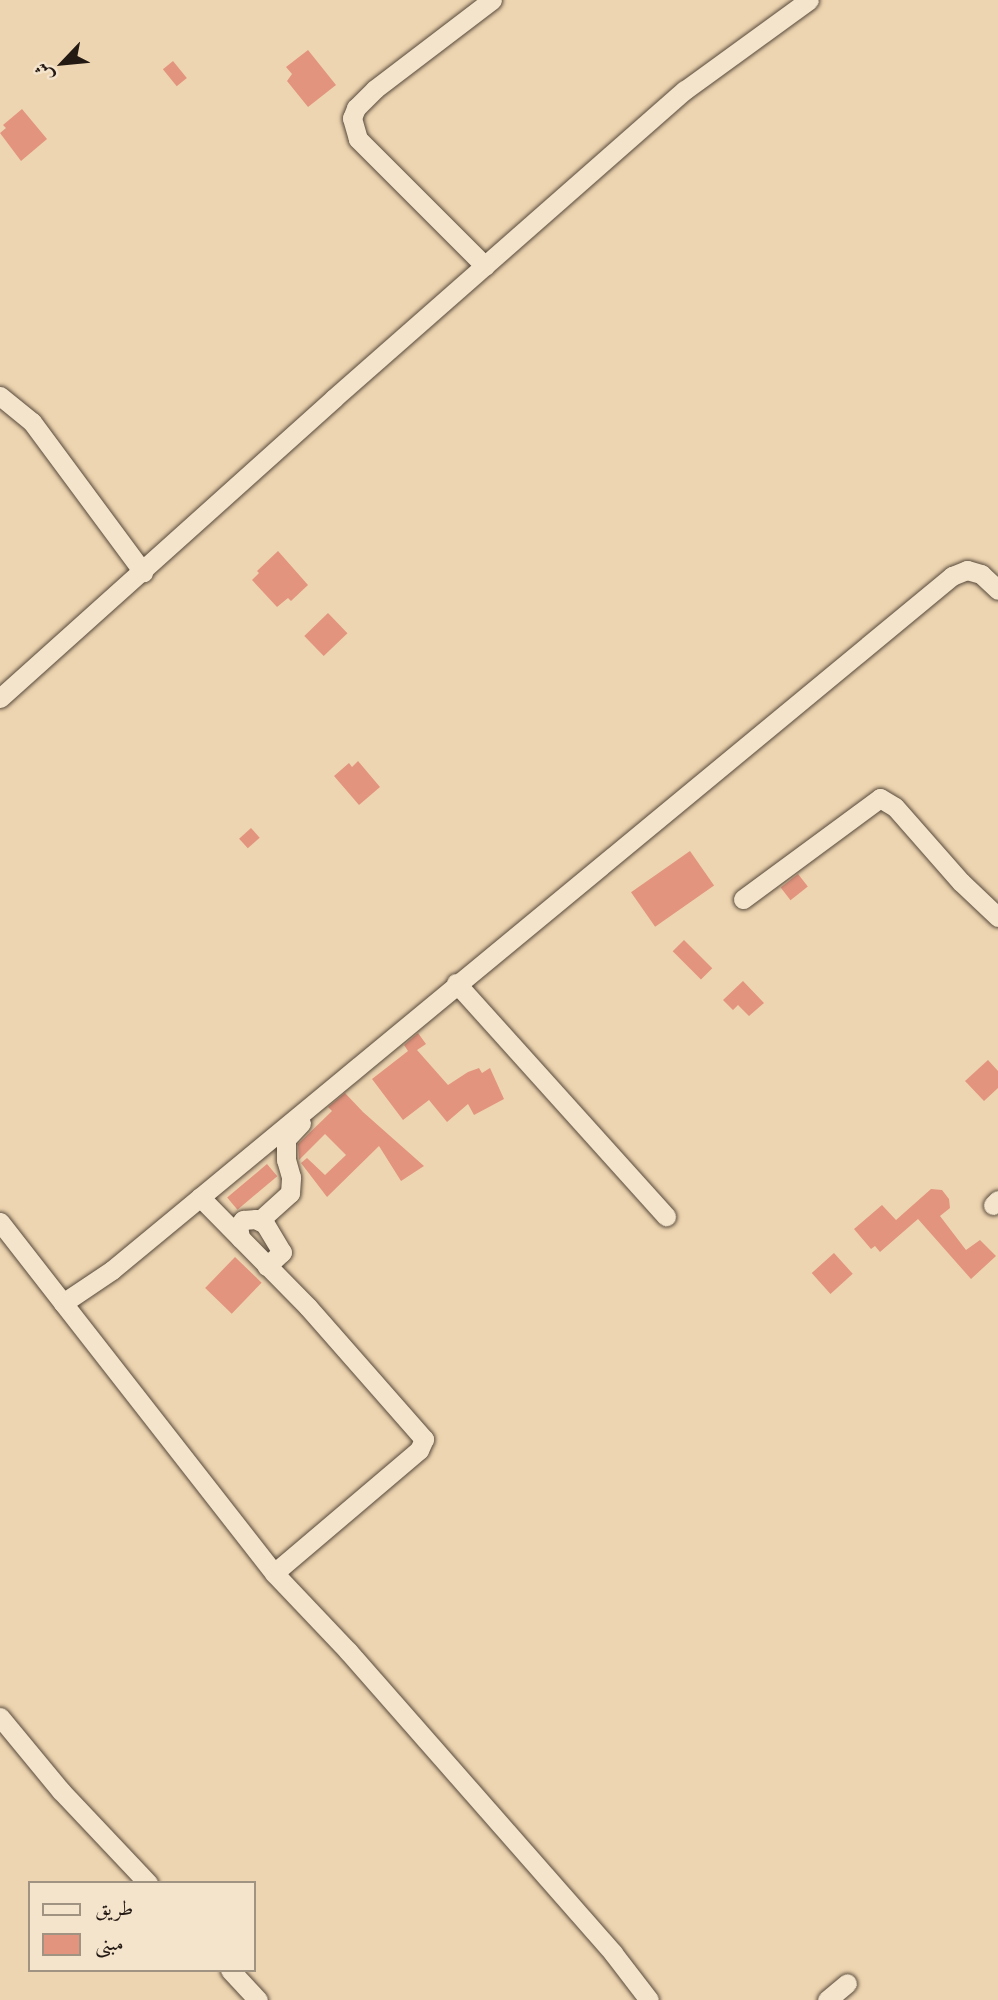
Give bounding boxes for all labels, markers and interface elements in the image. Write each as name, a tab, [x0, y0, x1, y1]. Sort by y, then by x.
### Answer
north arrow	[28, 28, 98, 98]
text: ش	[29, 59, 58, 86]
legend	[28, 1881, 256, 1972]
text: طريق	[95, 1895, 133, 1921]
text: مبنى	[95, 1930, 124, 1956]

